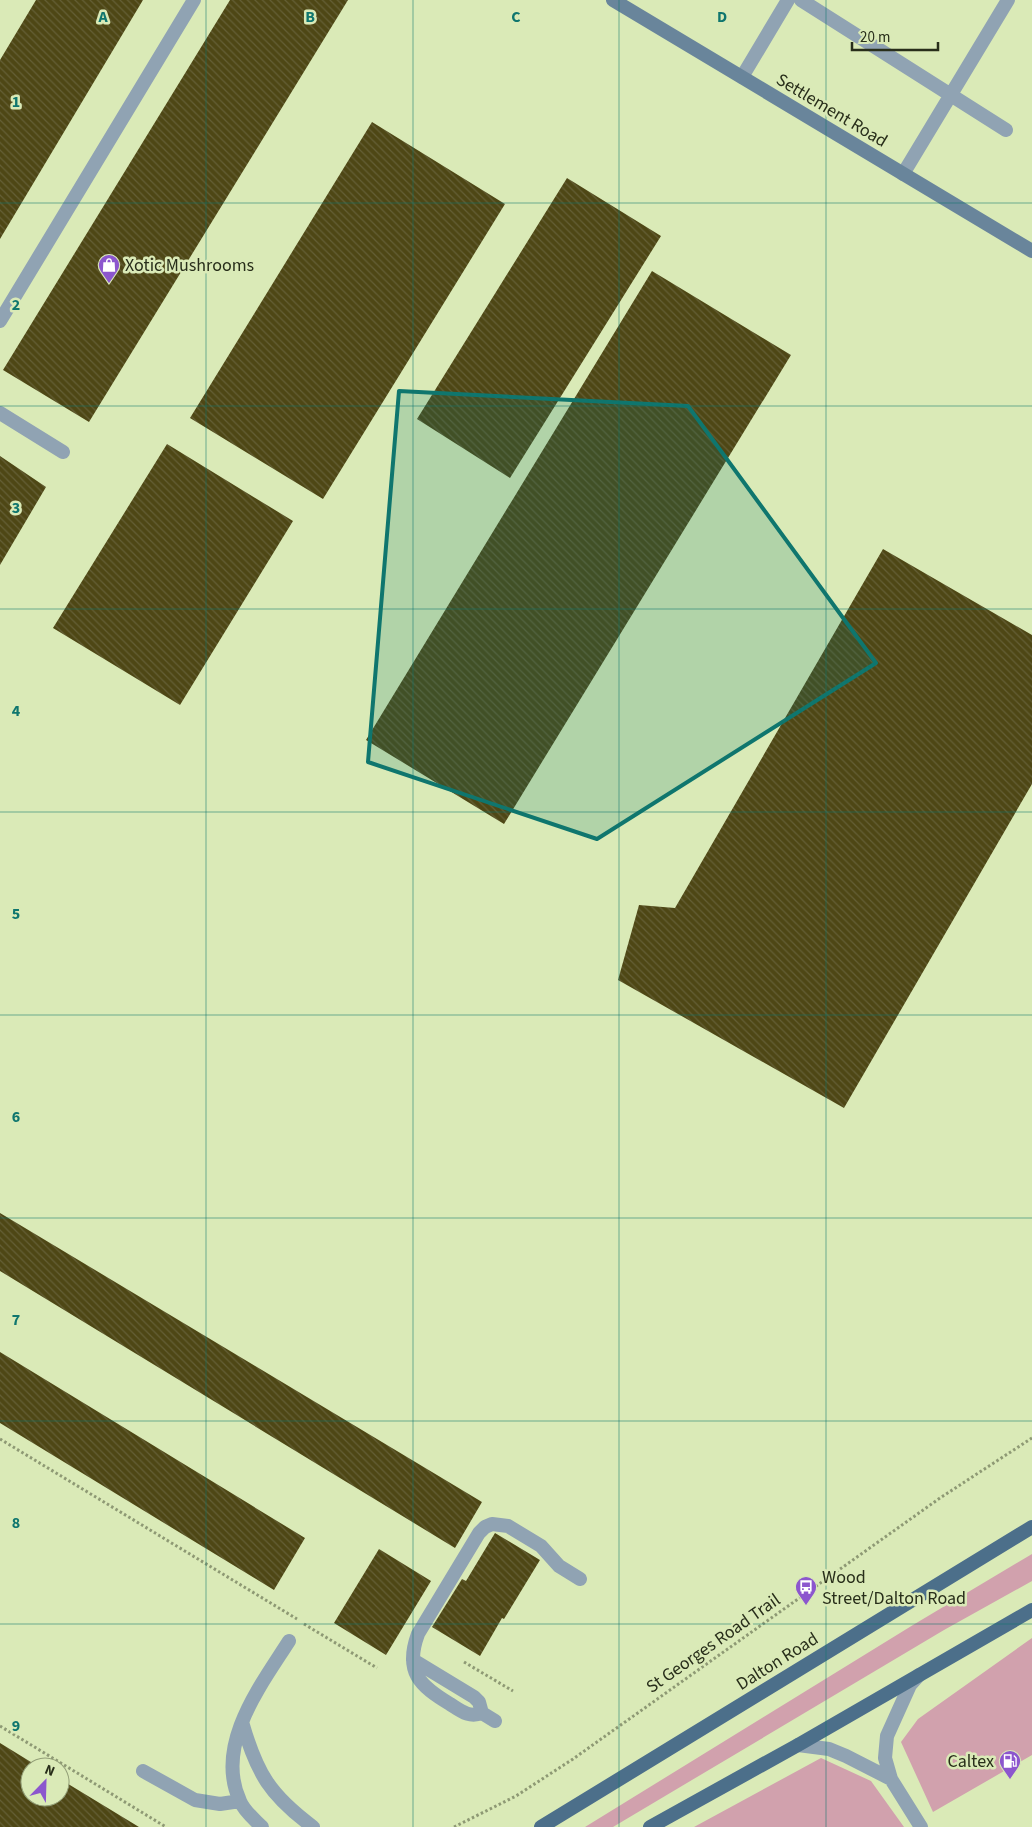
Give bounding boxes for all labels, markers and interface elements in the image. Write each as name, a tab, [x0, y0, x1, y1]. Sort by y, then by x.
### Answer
text: A	[97, 6, 108, 28]
text: B	[305, 6, 315, 28]
text: C	[511, 6, 521, 28]
text: D	[717, 6, 727, 28]
scale bar	[852, 20, 938, 52]
text: 20 m	[860, 27, 890, 48]
street label: Settlement Road	[771, 67, 892, 154]
text: 1	[12, 91, 20, 113]
shop icon: Xotic Mushrooms	[97, 253, 121, 284]
place label: Xotic Mushrooms	[125, 253, 254, 278]
text: 2	[12, 294, 20, 316]
text: 3	[12, 497, 20, 519]
text: 4	[12, 700, 21, 722]
text: 5	[12, 903, 20, 925]
text: 6	[12, 1106, 20, 1128]
text: 7	[12, 1309, 20, 1331]
text: 8	[12, 1512, 20, 1534]
place label: Wood Street/Dalton Road	[822, 1565, 966, 1611]
bus stop icon: Wood Street/Dalton Road	[794, 1575, 818, 1606]
street label: St Georges Road Trail	[641, 1588, 785, 1699]
street label: Dalton Road	[731, 1626, 823, 1697]
text: 9	[12, 1715, 20, 1737]
place label: Caltex	[947, 1749, 994, 1774]
fuel station icon: Caltex	[998, 1749, 1022, 1780]
north arrow	[20, 1757, 70, 1807]
text: N	[41, 1760, 58, 1782]

